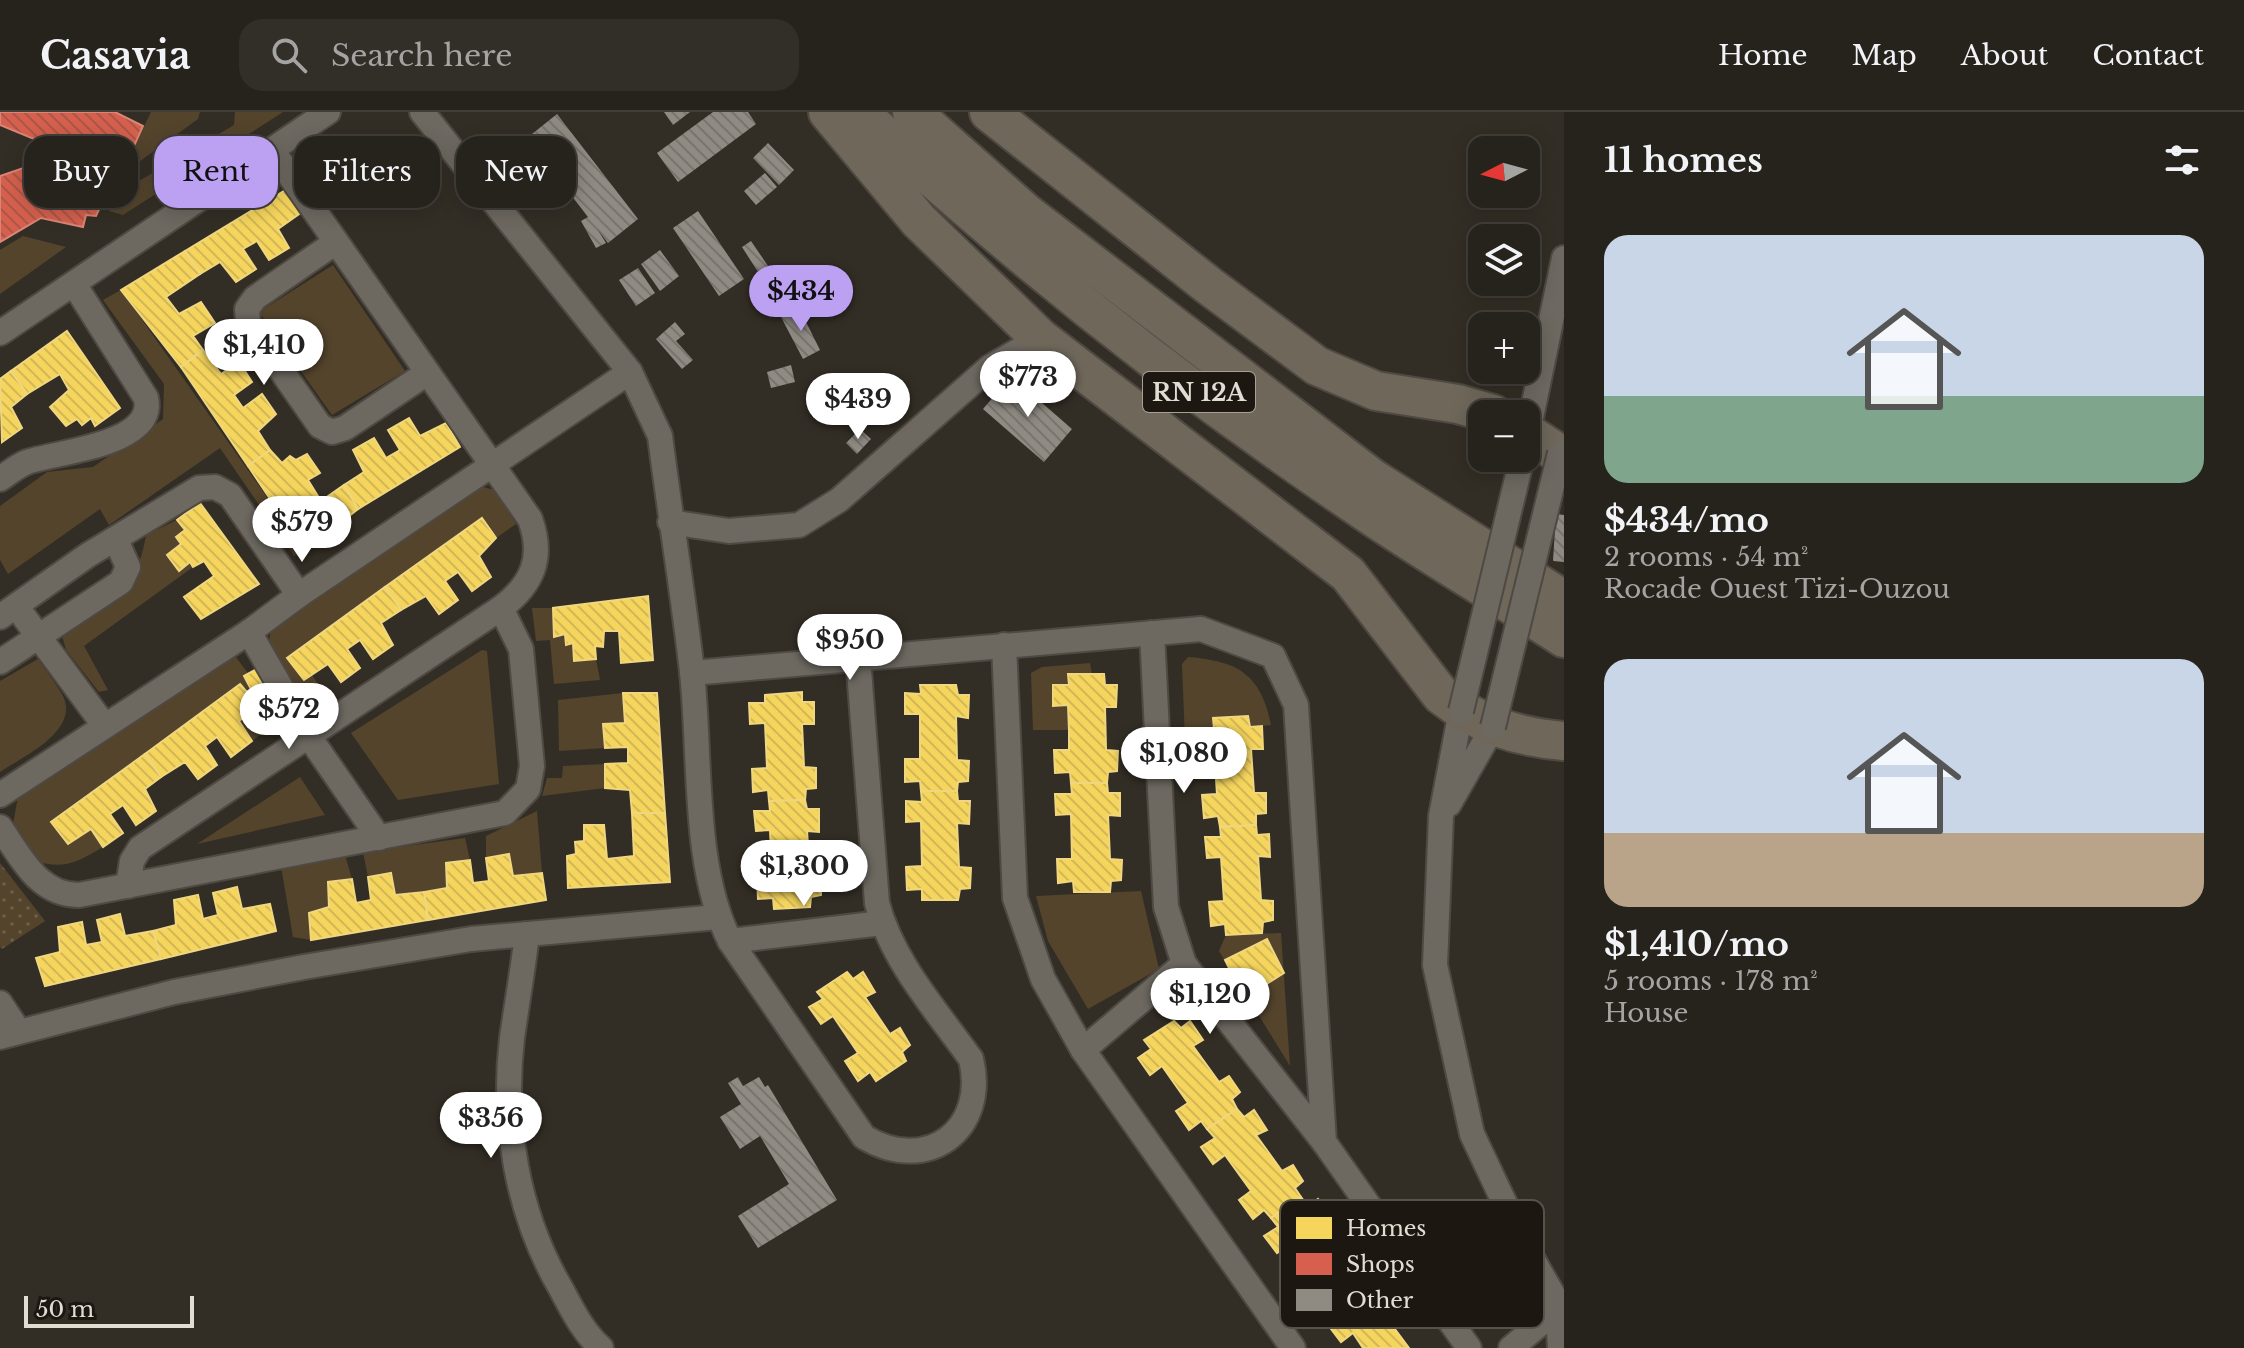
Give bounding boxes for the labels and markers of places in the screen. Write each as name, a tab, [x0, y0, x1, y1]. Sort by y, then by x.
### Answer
pin: $434	[754, 265, 848, 333]
pin: $1,410	[199, 319, 329, 387]
pin: $773	[981, 351, 1075, 419]
pin: $439	[811, 373, 905, 441]
pin: $579	[255, 496, 349, 564]
pin: $950	[803, 614, 897, 682]
pin: $572	[242, 683, 336, 751]
pin: $1,080	[1119, 727, 1249, 795]
pin: $1,300	[739, 840, 869, 908]
pin: $1,120	[1145, 968, 1275, 1036]
pin: $356	[444, 1092, 538, 1160]

